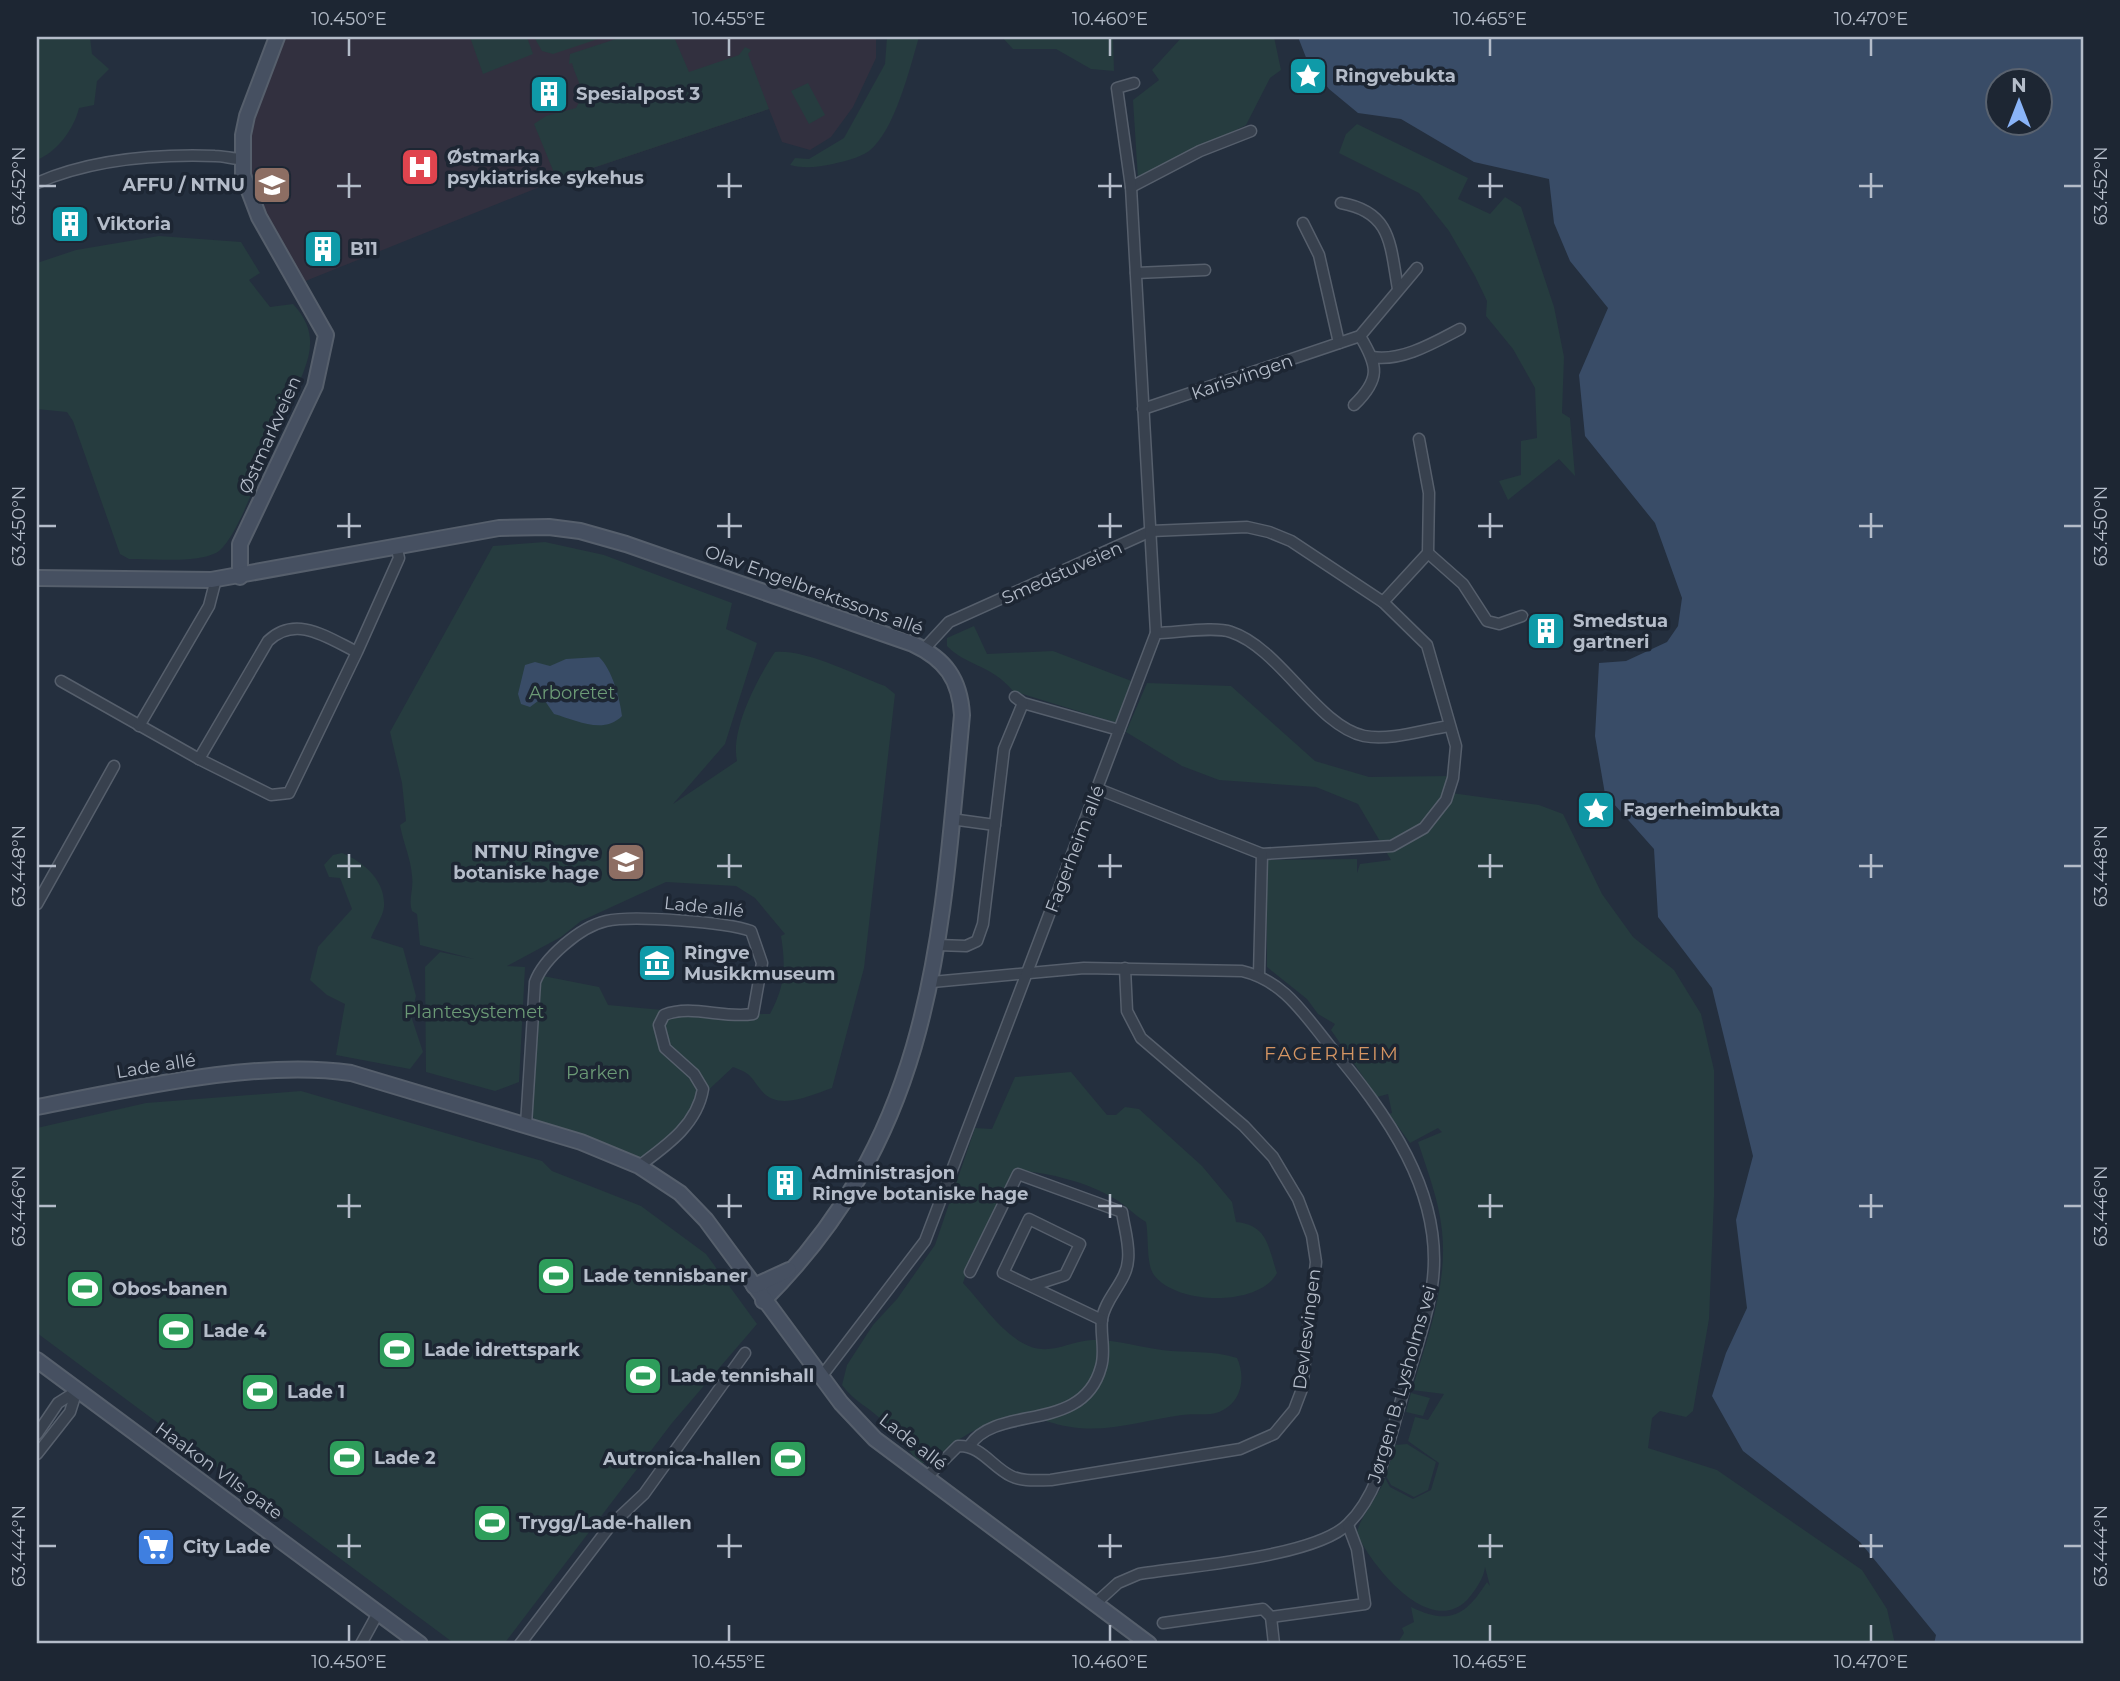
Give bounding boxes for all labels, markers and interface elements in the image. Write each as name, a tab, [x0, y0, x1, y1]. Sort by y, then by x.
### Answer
text: 10.450°E	[311, 8, 387, 30]
text: 10.455°E	[692, 8, 766, 30]
text: 10.460°E	[1072, 8, 1148, 30]
text: 10.465°E	[1453, 8, 1527, 30]
text: 10.470°E	[1834, 8, 1908, 30]
place icon: Ringvebukta	[1287, 55, 1329, 97]
place label: Ringvebukta	[1335, 65, 1456, 87]
north arrow	[1983, 66, 2054, 136]
building icon: Spesialpost 3	[528, 73, 570, 115]
text: N	[2011, 74, 2027, 97]
place label: Spesialpost 3	[576, 83, 700, 105]
text: 63.452°N	[8, 146, 30, 226]
hospital icon: Østmarka psykiatriske sykehus	[399, 146, 441, 188]
place label: Østmarka psykiatriske sykehus	[447, 146, 644, 189]
text: 63.452°N	[2090, 146, 2112, 226]
school or university icon: AFFU / NTNU	[251, 164, 293, 206]
place label: AFFU / NTNU	[121, 174, 245, 196]
building icon: Viktoria	[49, 203, 91, 245]
place label: Viktoria	[96, 213, 171, 235]
building icon: B11	[302, 228, 344, 270]
place label: B11	[350, 238, 378, 260]
street label: Karisvingen	[1188, 349, 1296, 405]
street label: Østmarkveien	[234, 373, 306, 497]
text: 63.450°N	[8, 486, 30, 566]
text: 63.450°N	[2090, 486, 2112, 566]
street label: Smedstuveien	[998, 537, 1126, 609]
street label: Olav Engelbrektssons allé	[702, 540, 926, 640]
building icon: Smedstua gartneri	[1525, 610, 1567, 652]
place label: Smedstua gartneri	[1573, 610, 1668, 653]
park label: Arboretet	[529, 682, 615, 704]
street label: Fagerheim allé	[1041, 782, 1109, 916]
place icon: Fagerheimbukta	[1575, 789, 1617, 831]
place label: Fagerheimbukta	[1623, 799, 1780, 821]
text: 63.448°N	[8, 825, 30, 907]
text: 63.448°N	[2090, 825, 2112, 907]
place label: NTNU Ringve botaniske hage	[453, 841, 599, 884]
school or university icon: NTNU Ringve botaniske hage	[605, 841, 647, 883]
street label: Lade allé	[663, 892, 745, 922]
museum icon: Ringve Musikkmuseum	[636, 942, 678, 984]
place label: Ringve Musikkmuseum	[684, 942, 835, 985]
park label: Plantesystemet	[404, 1001, 544, 1023]
district label: FAGERHEIM	[1264, 1042, 1400, 1065]
street label: Lade allé	[115, 1049, 197, 1083]
park label: Parken	[566, 1062, 630, 1084]
building icon: Administrasjon Ringve botaniske hage	[764, 1162, 806, 1204]
place label: Administrasjon Ringve botaniske hage	[811, 1162, 1028, 1205]
text: 63.446°N	[8, 1165, 30, 1247]
text: 63.446°N	[2090, 1165, 2112, 1247]
sports icon: Lade tennisbaner	[535, 1255, 577, 1297]
place label: Lade tennisbaner	[583, 1265, 748, 1287]
street label: Devlesvingen	[1289, 1267, 1325, 1391]
sports icon: Obos-banen	[64, 1268, 106, 1310]
place label: Obos-banen	[112, 1278, 228, 1300]
street label: Jørgen B. Lysholms vei	[1363, 1283, 1441, 1486]
sports icon: Lade 4	[155, 1310, 197, 1352]
place label: Lade 4	[203, 1320, 267, 1342]
sports icon: Lade idrettspark	[376, 1329, 418, 1371]
place label: Lade idrettspark	[424, 1339, 580, 1361]
sports icon: Lade tennishall	[622, 1355, 664, 1397]
place label: Lade tennishall	[670, 1365, 814, 1387]
sports icon: Lade 1	[239, 1371, 281, 1413]
place label: Lade 1	[287, 1381, 345, 1403]
street label: Lade allé	[875, 1409, 951, 1475]
street label: Haakon VIIs gate	[151, 1417, 287, 1525]
sports icon: Lade 2	[326, 1437, 368, 1479]
sports icon: Autronica-hallen	[767, 1438, 809, 1480]
place label: Lade 2	[374, 1447, 436, 1469]
place label: Autronica-hallen	[602, 1448, 761, 1470]
sports icon: Trygg/Lade-hallen	[471, 1502, 513, 1544]
text: 63.444°N	[8, 1505, 30, 1587]
text: 63.444°N	[2090, 1505, 2112, 1587]
place label: Trygg/Lade-hallen	[519, 1512, 692, 1534]
supermarket icon: City Lade	[135, 1526, 177, 1568]
place label: City Lade	[183, 1536, 271, 1558]
text: 10.450°E	[311, 1651, 387, 1673]
text: 10.455°E	[692, 1651, 766, 1673]
text: 10.460°E	[1072, 1651, 1148, 1673]
text: 10.465°E	[1453, 1651, 1527, 1673]
text: 10.470°E	[1834, 1651, 1908, 1673]

